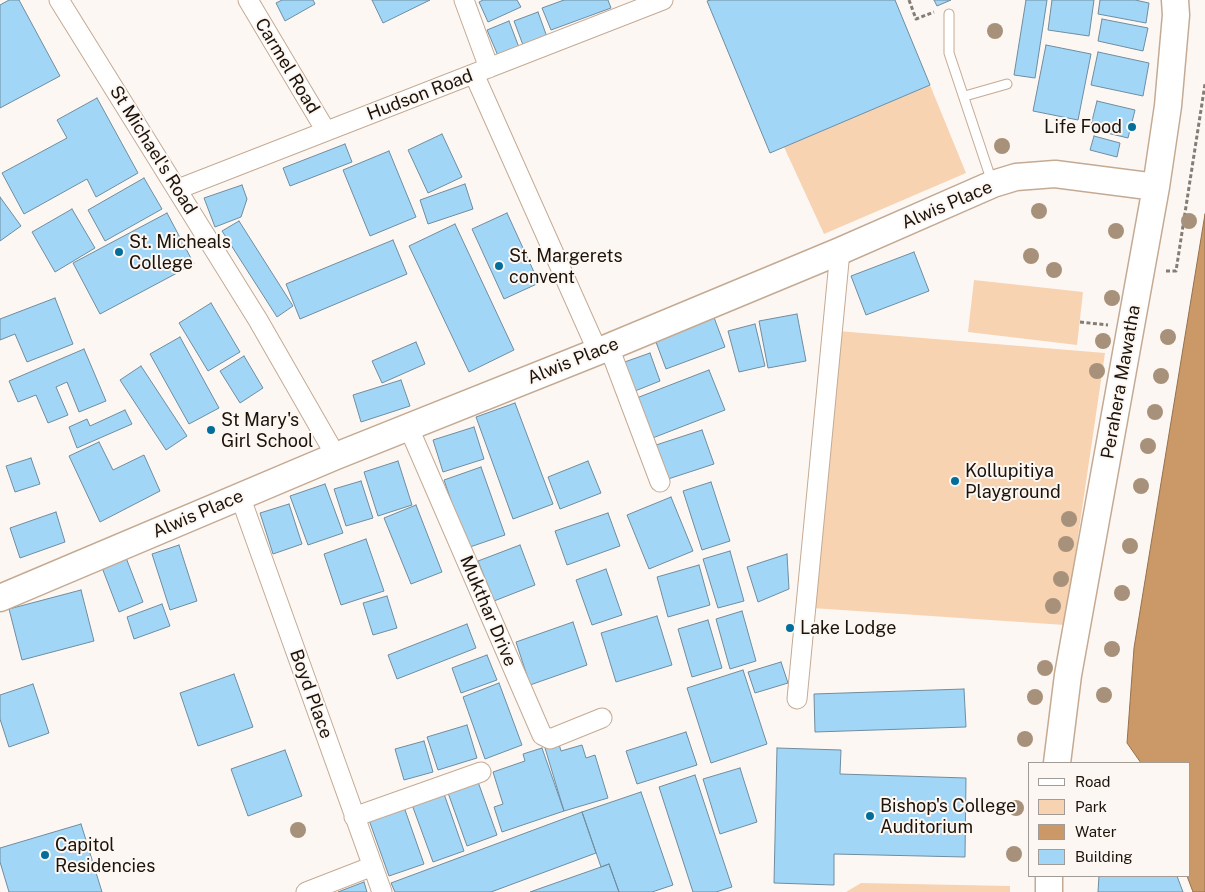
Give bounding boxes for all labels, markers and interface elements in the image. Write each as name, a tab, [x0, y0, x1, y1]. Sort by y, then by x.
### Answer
street label: Carmel Road	[250, 14, 324, 118]
street label: Hudson Road	[364, 65, 476, 125]
street label: St Michael's Road	[105, 82, 201, 218]
place label: Life Food	[1044, 116, 1122, 138]
marker: Life Food	[1126, 121, 1138, 133]
street label: Alwis Place	[898, 176, 996, 234]
place label: St. Micheals College	[129, 231, 231, 274]
place label: St. Margerets convent	[509, 245, 623, 288]
marker: St. Micheals College	[113, 246, 125, 258]
marker: St. Margerets convent	[493, 260, 505, 272]
street label: Perahera Mawatha	[1097, 303, 1145, 461]
street label: Alwis Place	[524, 333, 622, 389]
place label: St Mary's Girl School	[221, 409, 314, 452]
marker: St Mary's Girl School	[205, 424, 217, 436]
place label: Kollupitiya Playground	[965, 460, 1061, 502]
marker: Kollupitiya Playground	[949, 475, 961, 487]
street label: Alwis Place	[149, 485, 247, 543]
street label: Mukthar Drive	[455, 552, 521, 670]
place label: Lake Lodge	[800, 617, 896, 639]
marker: Lake Lodge	[784, 622, 796, 634]
street label: Boyd Place	[285, 646, 337, 742]
legend	[1028, 762, 1190, 877]
text: Road	[1075, 773, 1111, 790]
place label: Bishop's College Auditorium	[880, 795, 1016, 838]
text: Park	[1075, 798, 1107, 815]
marker: Bishop's College Auditorium	[864, 810, 876, 822]
text: Water	[1075, 823, 1117, 840]
place label: Capitol Residencies	[55, 834, 155, 876]
text: Building	[1075, 848, 1133, 865]
marker: Capitol Residencies	[39, 849, 51, 861]

